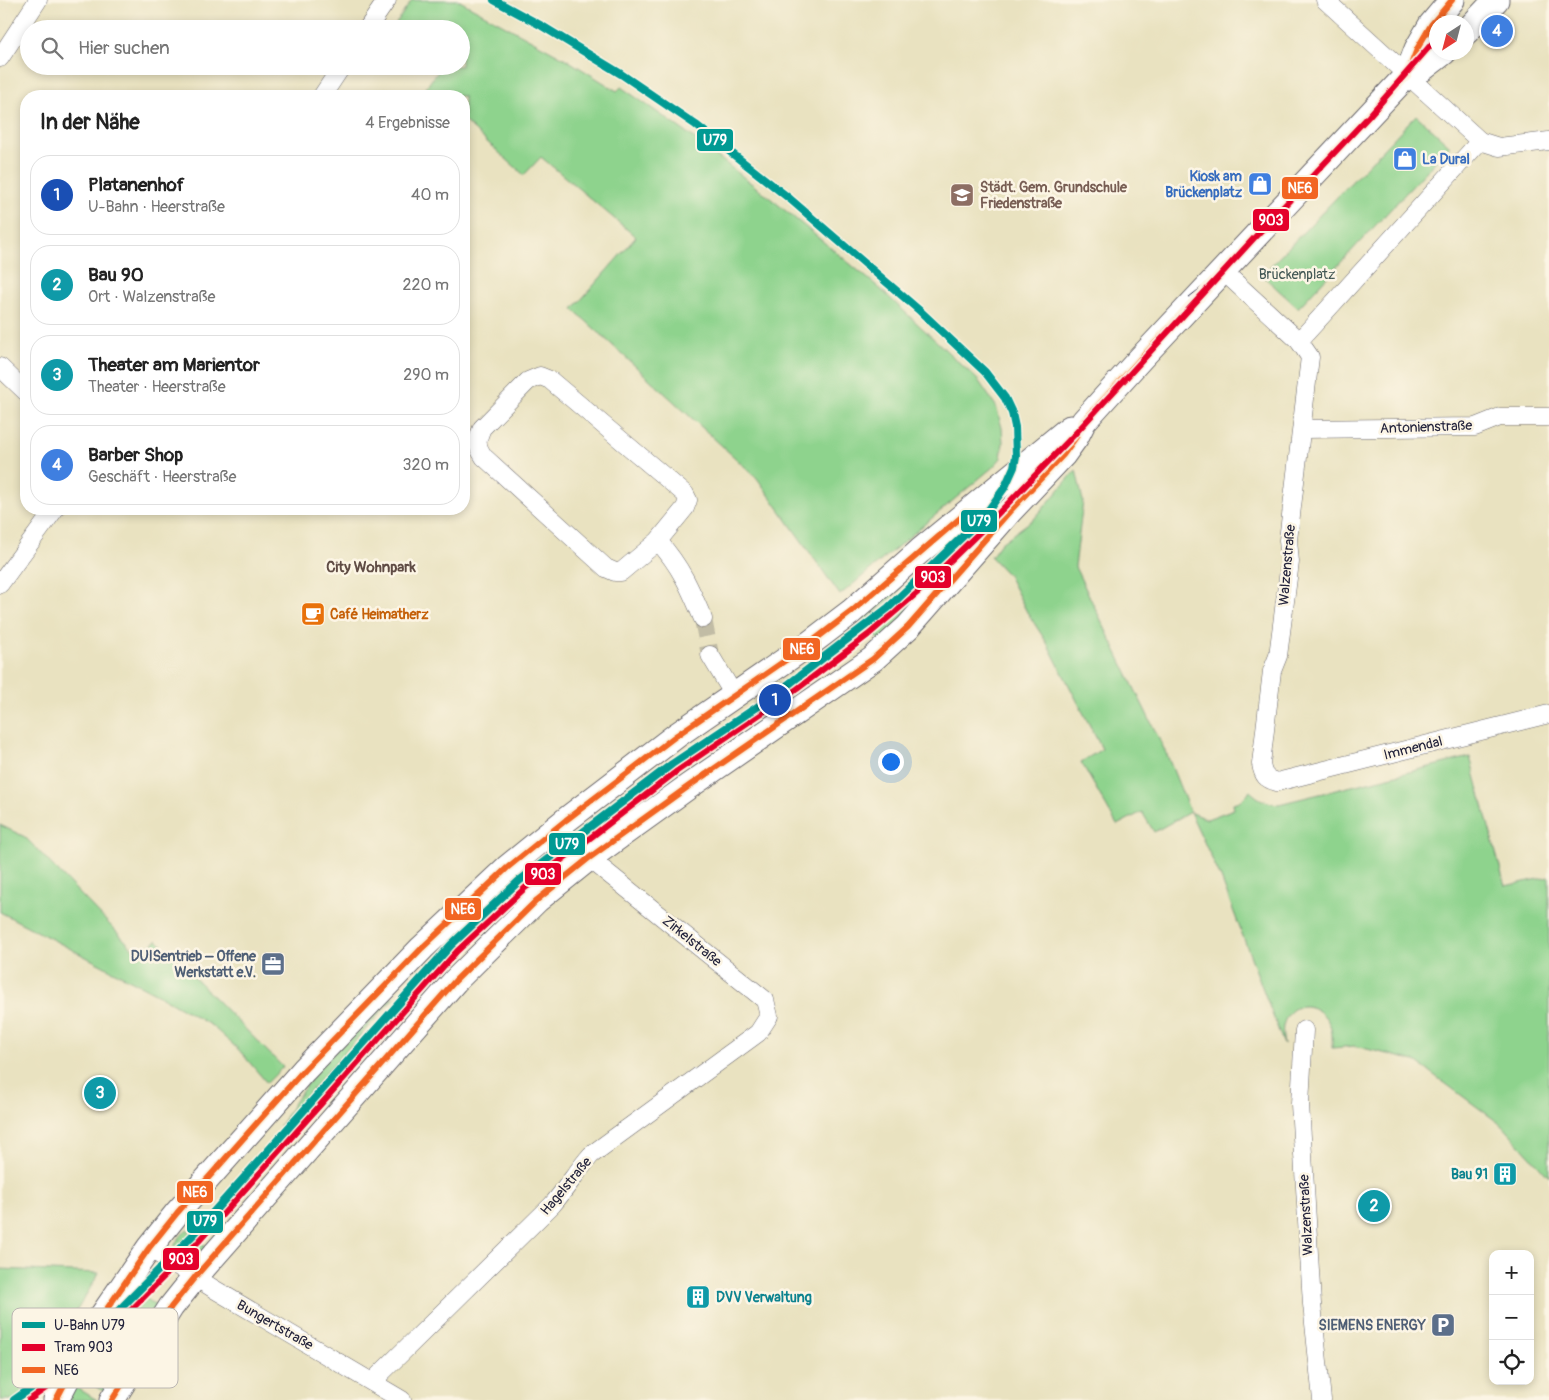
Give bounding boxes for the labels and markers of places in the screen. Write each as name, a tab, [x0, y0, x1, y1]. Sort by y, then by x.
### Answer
pin: 4	[1481, 12, 1513, 50]
shop icon: La Dural	[1392, 146, 1418, 172]
place label: La Dural	[1422, 151, 1470, 168]
place label: Kiosk am Brückenplatz	[1165, 168, 1243, 201]
shop icon: Kiosk am Brückenplatz	[1247, 171, 1273, 197]
place label: Städt. Gem. Grundschule Friedenstraße	[980, 179, 1128, 212]
school or university icon: Städt. Gem. Grundschule Friedenstraße	[949, 182, 975, 208]
cafe icon: Café Heimatherz	[300, 601, 326, 627]
place label: Café Heimatherz	[330, 606, 429, 623]
pin: 1	[759, 681, 791, 719]
place label: DUISentrieb – Offene Werkstatt e.V.	[131, 948, 257, 981]
office icon: DUISentrieb – Offene Werkstatt e.V.	[260, 951, 286, 977]
pin: 3	[84, 1074, 116, 1112]
building icon: Bau 91	[1492, 1161, 1518, 1187]
place label: Bau 91	[1451, 1166, 1488, 1183]
pin: 2	[1358, 1187, 1390, 1225]
building icon: DVV Verwaltung	[685, 1284, 711, 1310]
place label: DVV Verwaltung	[716, 1289, 812, 1306]
parking icon: SIEMENS ENERGY	[1430, 1312, 1456, 1338]
place label: SIEMENS ENERGY	[1318, 1317, 1427, 1334]

